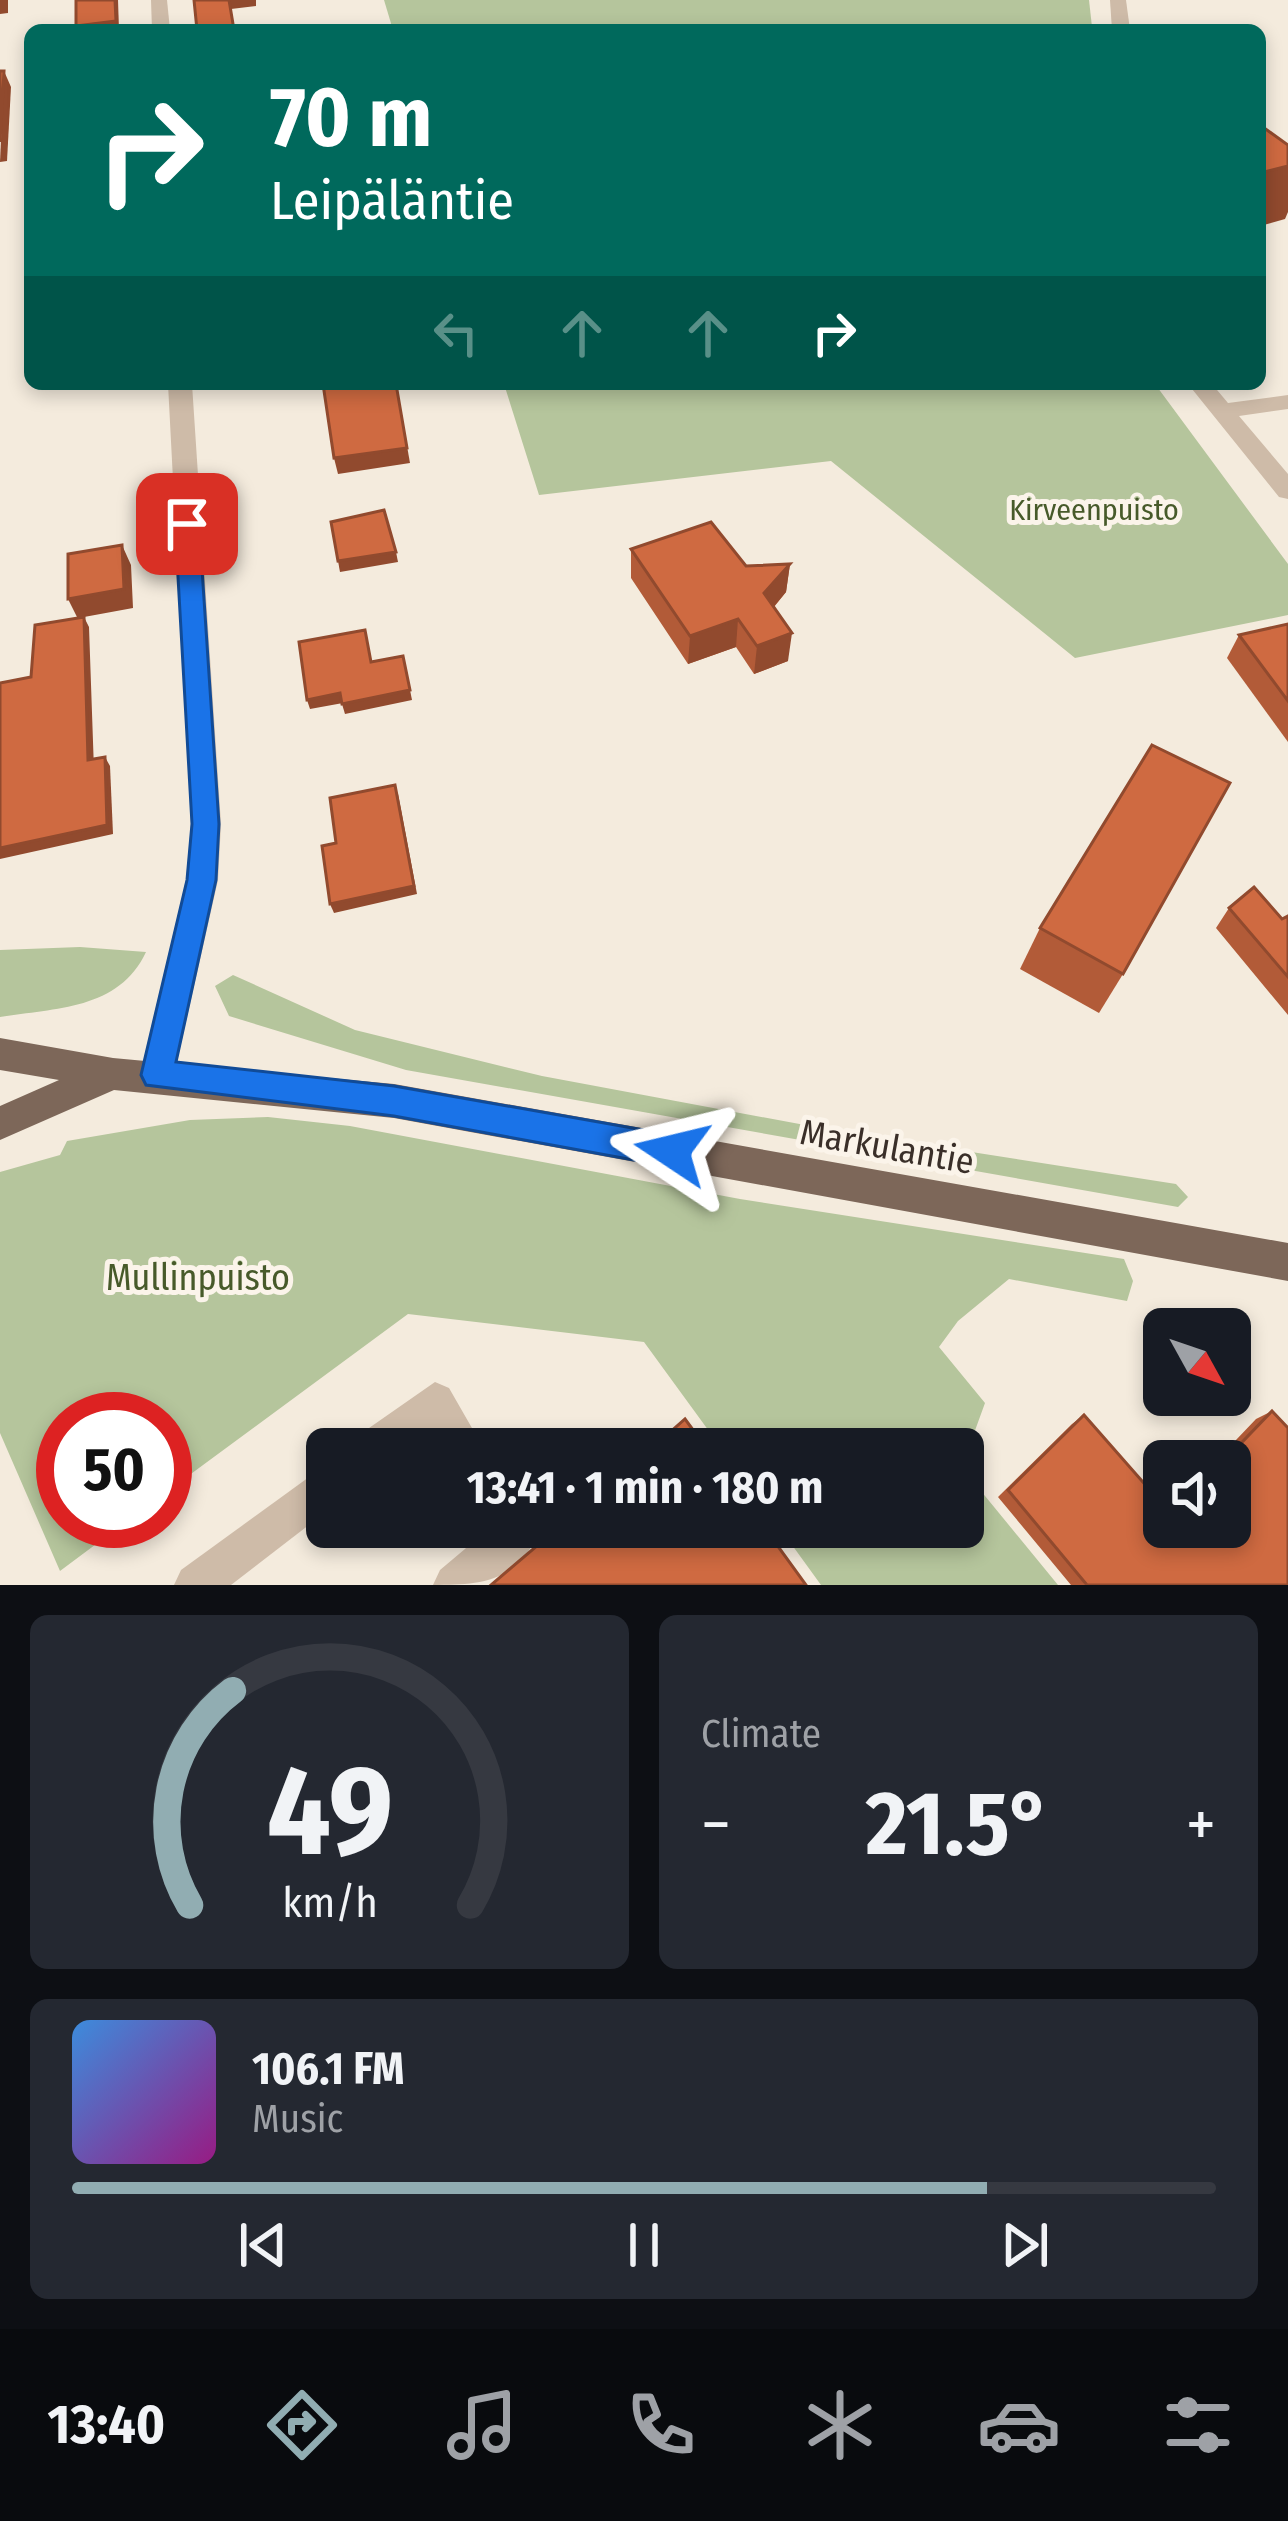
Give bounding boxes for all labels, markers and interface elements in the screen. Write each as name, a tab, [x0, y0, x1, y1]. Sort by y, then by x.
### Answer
text: 70 m	[270, 67, 432, 168]
icon: right	[72, 72, 228, 228]
text: Leipäläntie	[270, 169, 514, 233]
icon: left	[423, 300, 489, 366]
icon: ahead	[549, 300, 615, 366]
icon: ahead	[675, 300, 741, 366]
icon: right	[801, 300, 867, 366]
pin	[136, 473, 238, 575]
icon: arrive	[154, 491, 220, 557]
park label: Kirveenpuisto	[1009, 492, 1179, 528]
position arrow	[609, 1088, 735, 1214]
street label: Markulantie	[797, 1110, 977, 1184]
park label: Mullinpuisto	[106, 1256, 290, 1300]
north arrow	[1143, 1308, 1251, 1416]
map controls	[1143, 1308, 1251, 1548]
speed limit sign: 50	[36, 1392, 192, 1548]
button: sound	[1143, 1440, 1251, 1548]
text: 13:41 · 1 min · 180 m	[467, 1461, 823, 1515]
text: Climate	[701, 1711, 821, 1757]
text: 49	[266, 1737, 393, 1887]
text: 21.5°	[866, 1770, 1051, 1878]
text: −	[701, 1785, 731, 1864]
text: +	[1186, 1785, 1216, 1864]
text: km/h	[282, 1877, 377, 1928]
text: 106.1 FM	[252, 2042, 404, 2096]
text: Music	[252, 2096, 343, 2142]
icon: previous	[230, 2212, 296, 2278]
icon: pause	[611, 2212, 677, 2278]
icon: next	[992, 2212, 1058, 2278]
icon: directions	[260, 2383, 344, 2467]
icon: music	[440, 2383, 524, 2467]
icon: phone	[619, 2383, 703, 2467]
icon: climate	[798, 2383, 882, 2467]
icon: car	[977, 2383, 1061, 2467]
icon: filters	[1156, 2383, 1240, 2467]
text: 13:40	[48, 2393, 165, 2457]

